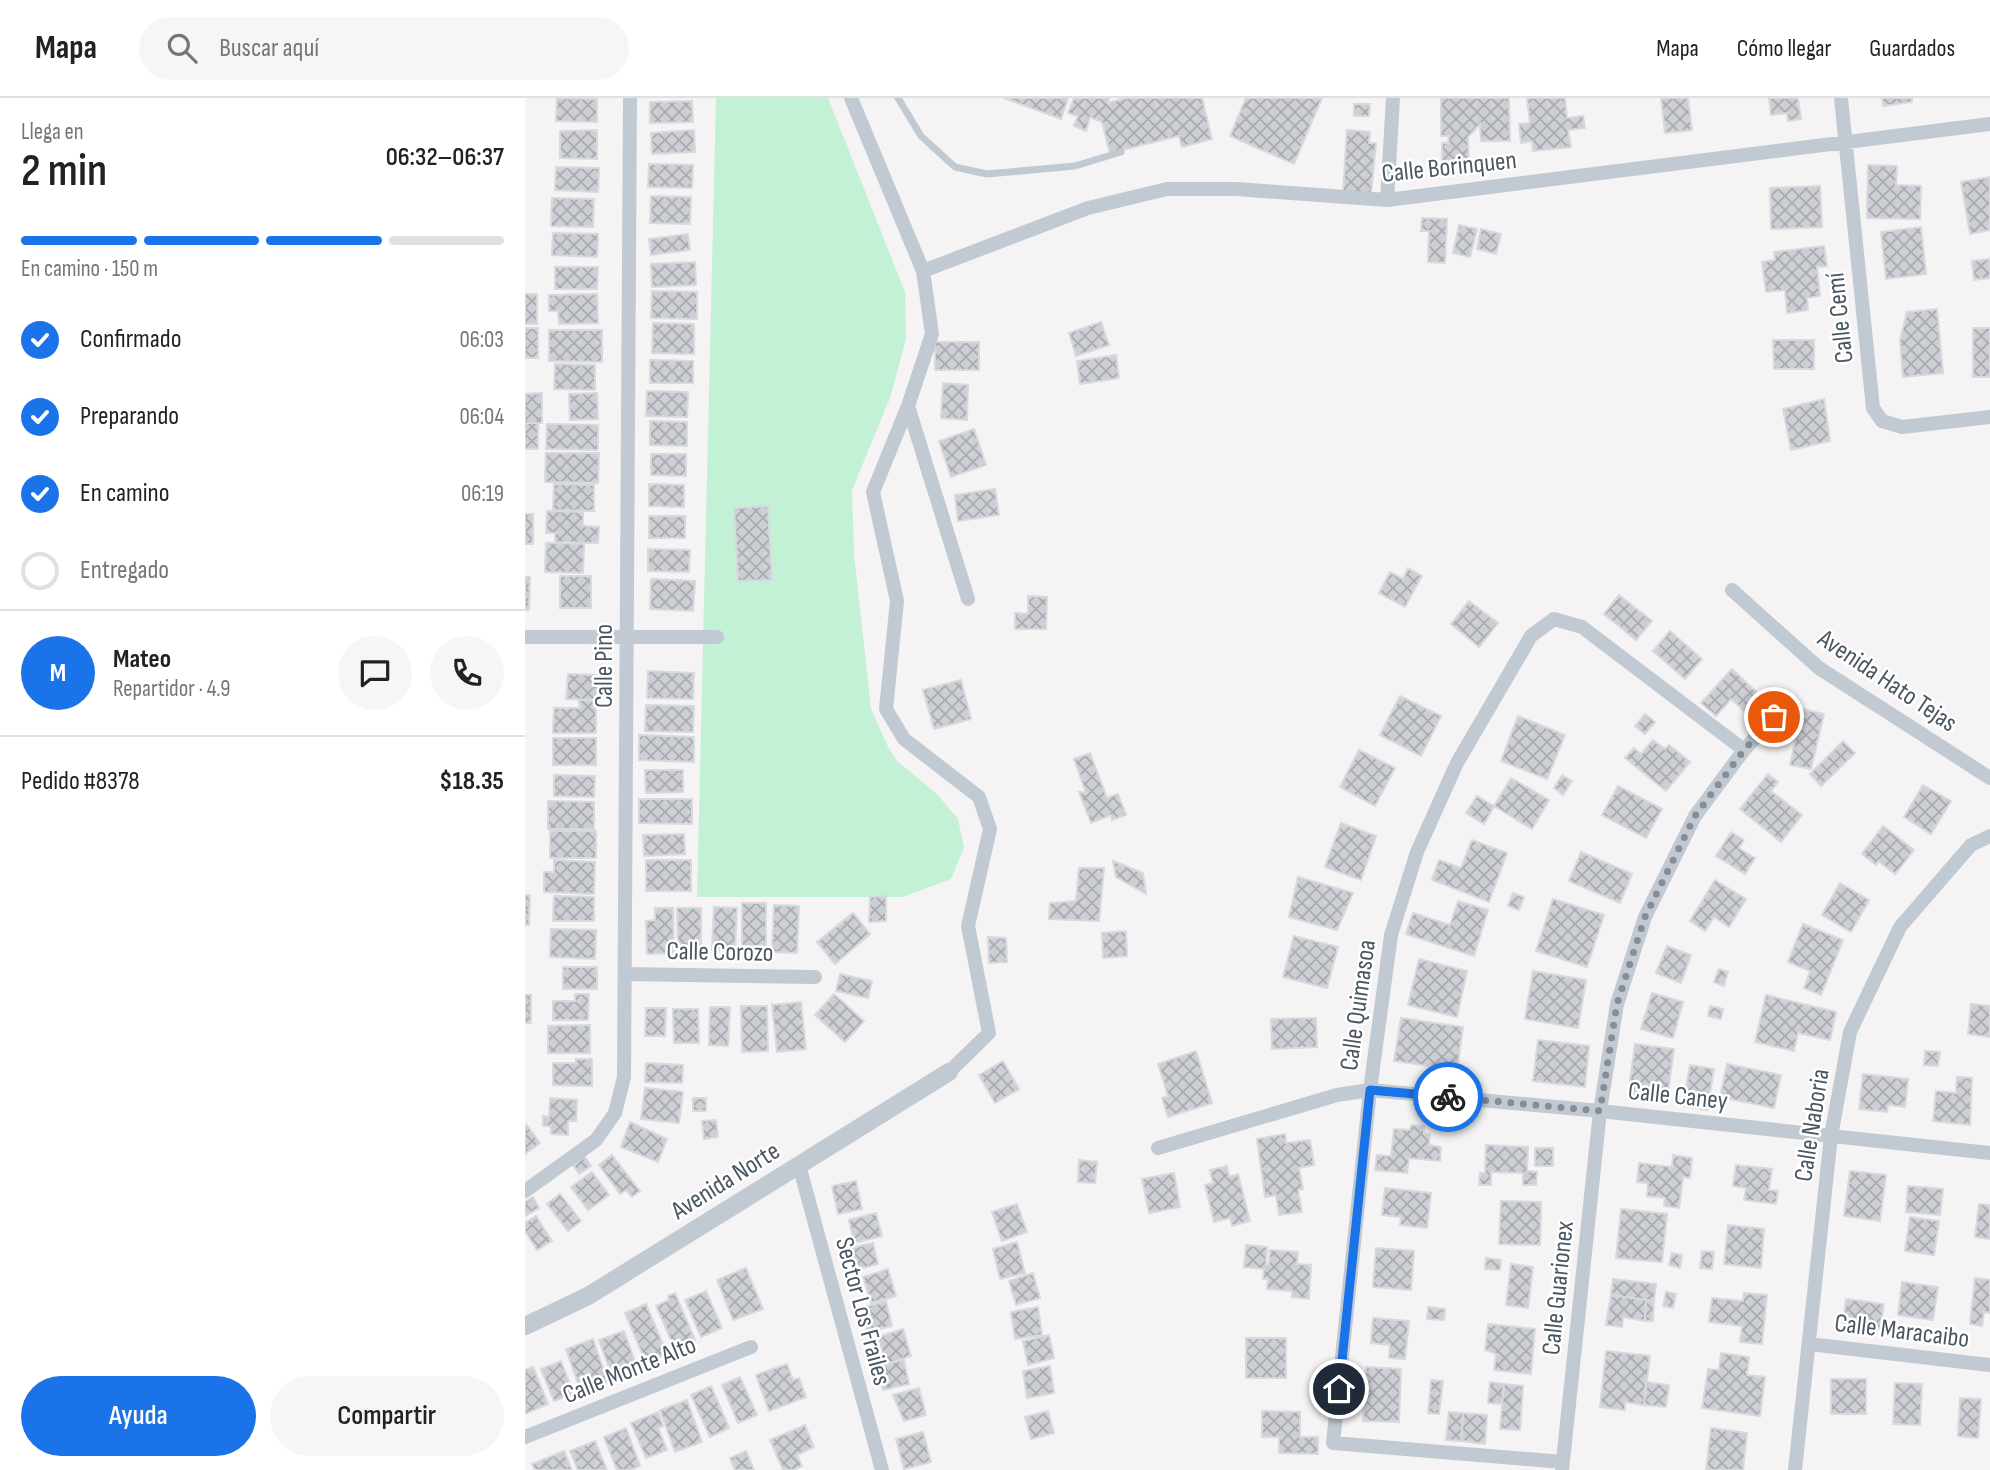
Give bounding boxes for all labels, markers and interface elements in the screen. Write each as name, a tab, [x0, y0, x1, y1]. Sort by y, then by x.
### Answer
search box	[139, 17, 629, 80]
text: Mapa	[35, 28, 97, 68]
icon: search	[163, 29, 201, 67]
text: Buscar aquí	[219, 33, 319, 64]
text: Mapa	[1656, 34, 1699, 63]
text: Cómo llegar	[1737, 34, 1831, 63]
text: Guardados	[1869, 34, 1955, 63]
text: Llega en	[21, 118, 84, 146]
text: 06:32–06:37	[386, 142, 504, 173]
text: 2 min	[21, 144, 107, 199]
street label: Calle Borinquen	[1380, 145, 1518, 190]
text: En camino · 150 m	[21, 255, 158, 283]
street label: Calle Cemí	[1820, 271, 1861, 365]
icon: check	[21, 321, 59, 359]
text: Confirmado	[80, 324, 181, 355]
text: 06:03	[459, 326, 504, 354]
icon: check	[21, 398, 59, 436]
text: Preparando	[80, 401, 179, 432]
text: 06:04	[459, 403, 504, 431]
icon: check	[21, 475, 59, 513]
text: En camino	[80, 478, 170, 509]
text: 06:19	[461, 480, 504, 508]
text: Entregado	[80, 555, 169, 586]
street label: Avenida Hato Tejas	[1811, 623, 1963, 739]
street label: Calle Pino	[589, 624, 620, 708]
button: chat	[338, 636, 412, 710]
button: phone	[430, 636, 504, 710]
text: Mateo	[113, 644, 171, 675]
text: M	[50, 658, 66, 689]
text: Repartidor · 4.9	[113, 675, 230, 703]
pin	[1744, 687, 1804, 747]
icon: bag	[1755, 698, 1793, 736]
text: Pedido #8378	[21, 766, 140, 797]
text: $18.35	[439, 766, 504, 797]
street label: Calle Corozo	[666, 936, 774, 969]
street label: Calle Quimasoa	[1334, 938, 1383, 1073]
courier	[1413, 1062, 1483, 1132]
street label: Calle Naboria	[1788, 1067, 1837, 1184]
street label: Calle Caney	[1626, 1076, 1729, 1117]
icon: bike	[1429, 1078, 1467, 1116]
street label: Avenida Norte	[665, 1136, 786, 1227]
street label: Calle Guarionex	[1536, 1219, 1581, 1357]
street label: Sector Los Frailes	[828, 1234, 897, 1389]
street label: Calle Maracaibo	[1833, 1308, 1971, 1355]
street label: Calle Monte Alto	[558, 1330, 701, 1411]
pin	[1309, 1359, 1369, 1419]
icon: home	[1320, 1370, 1358, 1408]
button: Ayuda	[21, 1376, 256, 1456]
button: Compartir	[270, 1376, 504, 1456]

